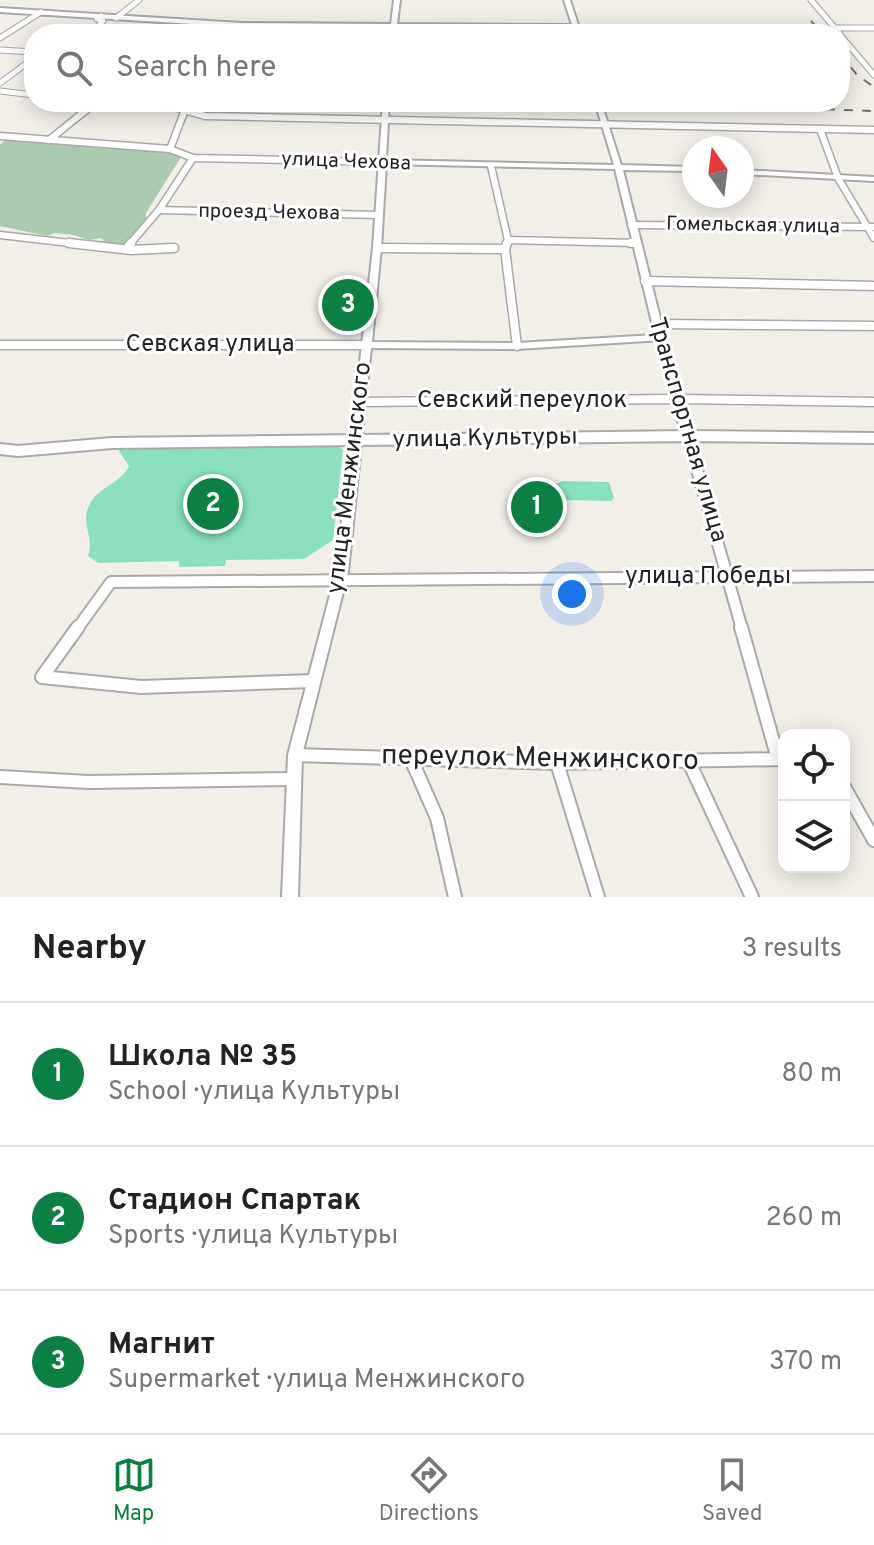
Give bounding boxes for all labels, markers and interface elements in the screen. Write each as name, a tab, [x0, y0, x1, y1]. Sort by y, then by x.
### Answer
search box	[24, 24, 850, 112]
icon: search	[52, 46, 96, 90]
text: Search here	[116, 50, 276, 87]
north arrow	[682, 136, 754, 208]
street label: улица Чехова	[281, 147, 411, 177]
street label: проезд Чехова	[198, 199, 340, 227]
street label: Гомельская улица	[666, 211, 840, 241]
pin: 3	[322, 275, 374, 335]
street label: Транспортная улица	[641, 314, 733, 546]
street label: Севская улица	[126, 330, 294, 360]
street label: улица Менжинского	[321, 360, 379, 596]
street label: Севский переулок	[417, 386, 627, 416]
street label: улица Культуры	[392, 422, 578, 456]
pin: 2	[187, 474, 239, 534]
pin: 1	[511, 477, 563, 537]
street label: улица Победы	[625, 562, 791, 592]
your location	[552, 574, 592, 614]
map controls	[778, 729, 850, 873]
button: locate	[778, 729, 850, 801]
street label: переулок Менжинского	[381, 738, 699, 780]
button: layers	[778, 801, 850, 873]
text: Nearby	[32, 928, 147, 971]
text: 3 results	[742, 933, 842, 966]
text: Школа № 35	[108, 1039, 297, 1076]
text: 1	[53, 1058, 63, 1091]
text: 80 m	[782, 1058, 842, 1091]
text: School · улица Культуры	[108, 1076, 400, 1109]
text: Стадион Спартак	[108, 1183, 361, 1220]
text: 2	[50, 1202, 66, 1235]
text: 260 m	[766, 1202, 842, 1235]
text: Sports · улица Культуры	[108, 1220, 398, 1253]
text: Магнит	[108, 1327, 215, 1364]
text: 3	[50, 1346, 66, 1379]
text: 370 m	[769, 1346, 842, 1379]
text: Supermarket · улица Менжинского	[108, 1364, 525, 1397]
tab: Map	[112, 1453, 156, 1528]
tab: Directions	[379, 1453, 479, 1528]
tab: Saved	[702, 1453, 762, 1528]

